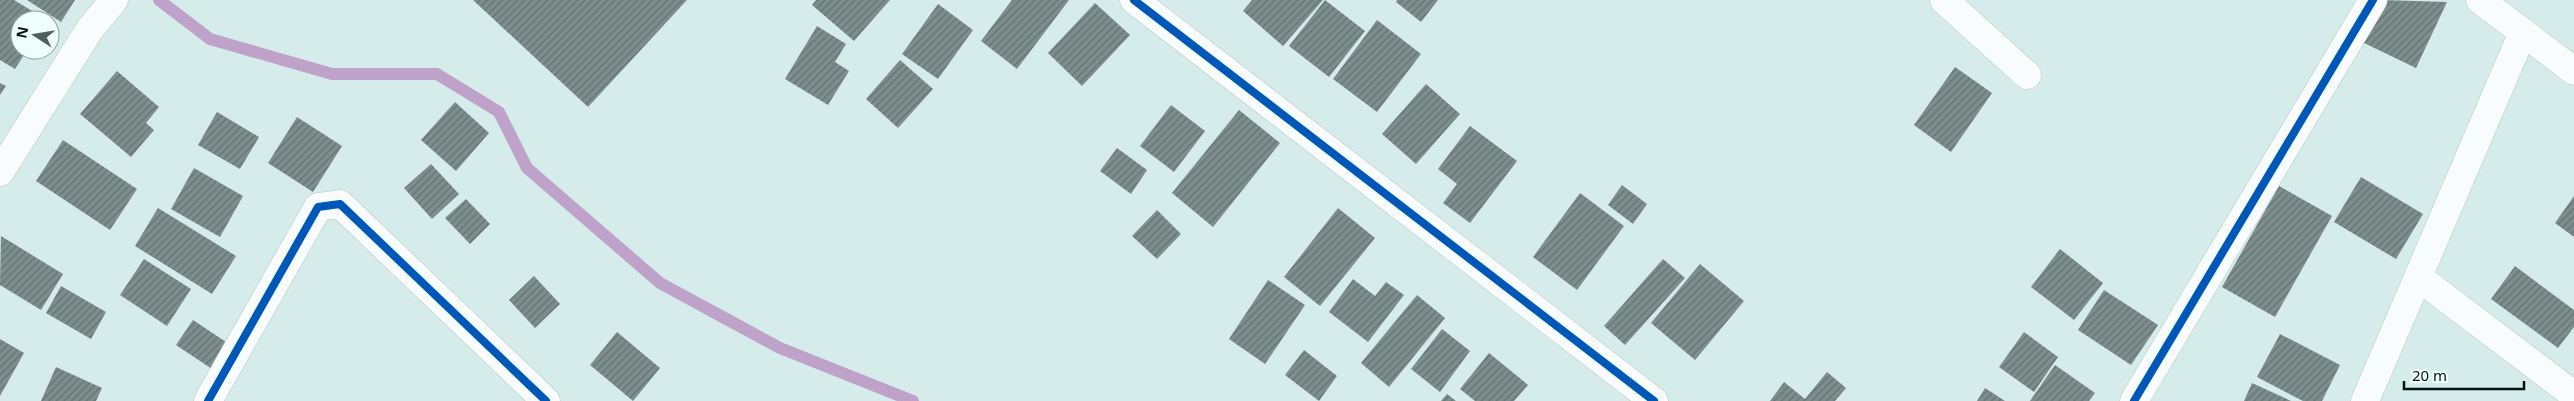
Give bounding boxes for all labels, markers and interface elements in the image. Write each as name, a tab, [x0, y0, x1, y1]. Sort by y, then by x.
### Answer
north arrow	[10, 10, 60, 60]
text: N	[11, 25, 32, 40]
scale bar	[2404, 358, 2524, 390]
text: 20 m	[2412, 365, 2447, 385]

